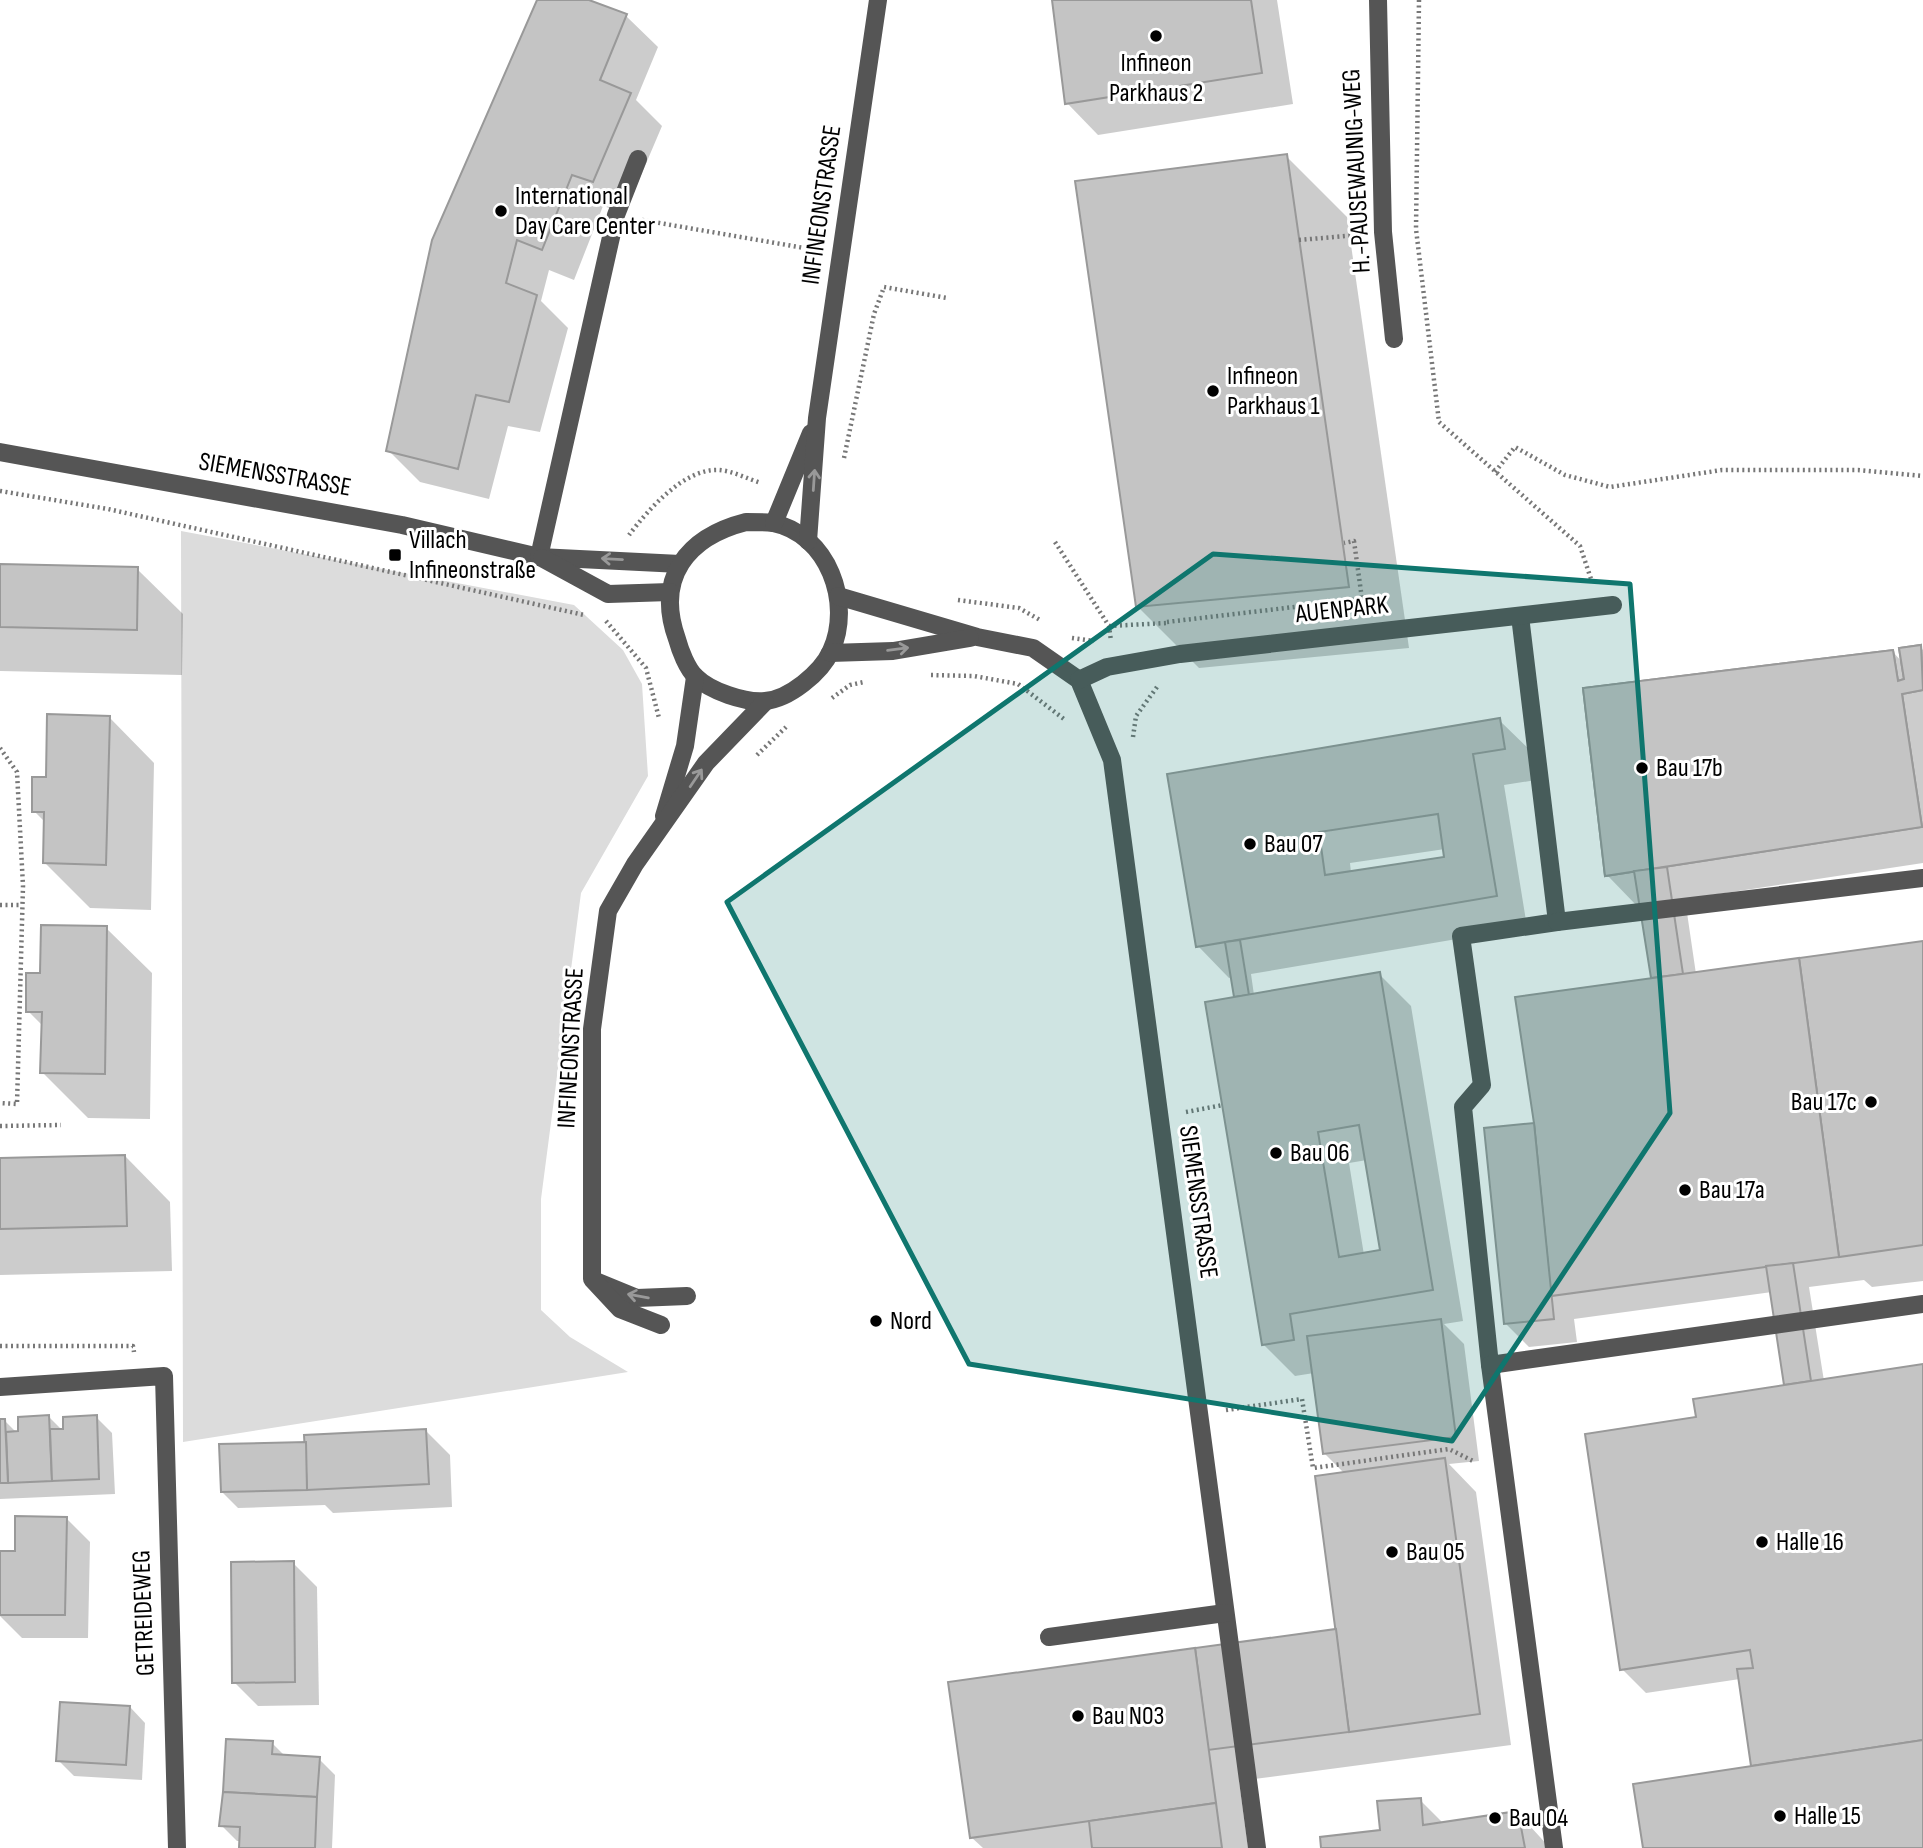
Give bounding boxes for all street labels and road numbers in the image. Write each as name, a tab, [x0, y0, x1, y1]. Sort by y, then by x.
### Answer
street label: H.-PAUSEWAUNIG-WEG	[1336, 68, 1378, 274]
street label: INFINEONSTRASSE	[795, 123, 849, 287]
street label: SIEMENSSTRASSE	[196, 446, 354, 504]
street label: AUENPARK	[1293, 590, 1390, 630]
street label: INFINEONSTRASSE	[551, 967, 591, 1129]
street label: SIEMENSSTRASSE	[1172, 1123, 1224, 1281]
street label: GETREIDEWEG	[126, 1549, 162, 1677]

